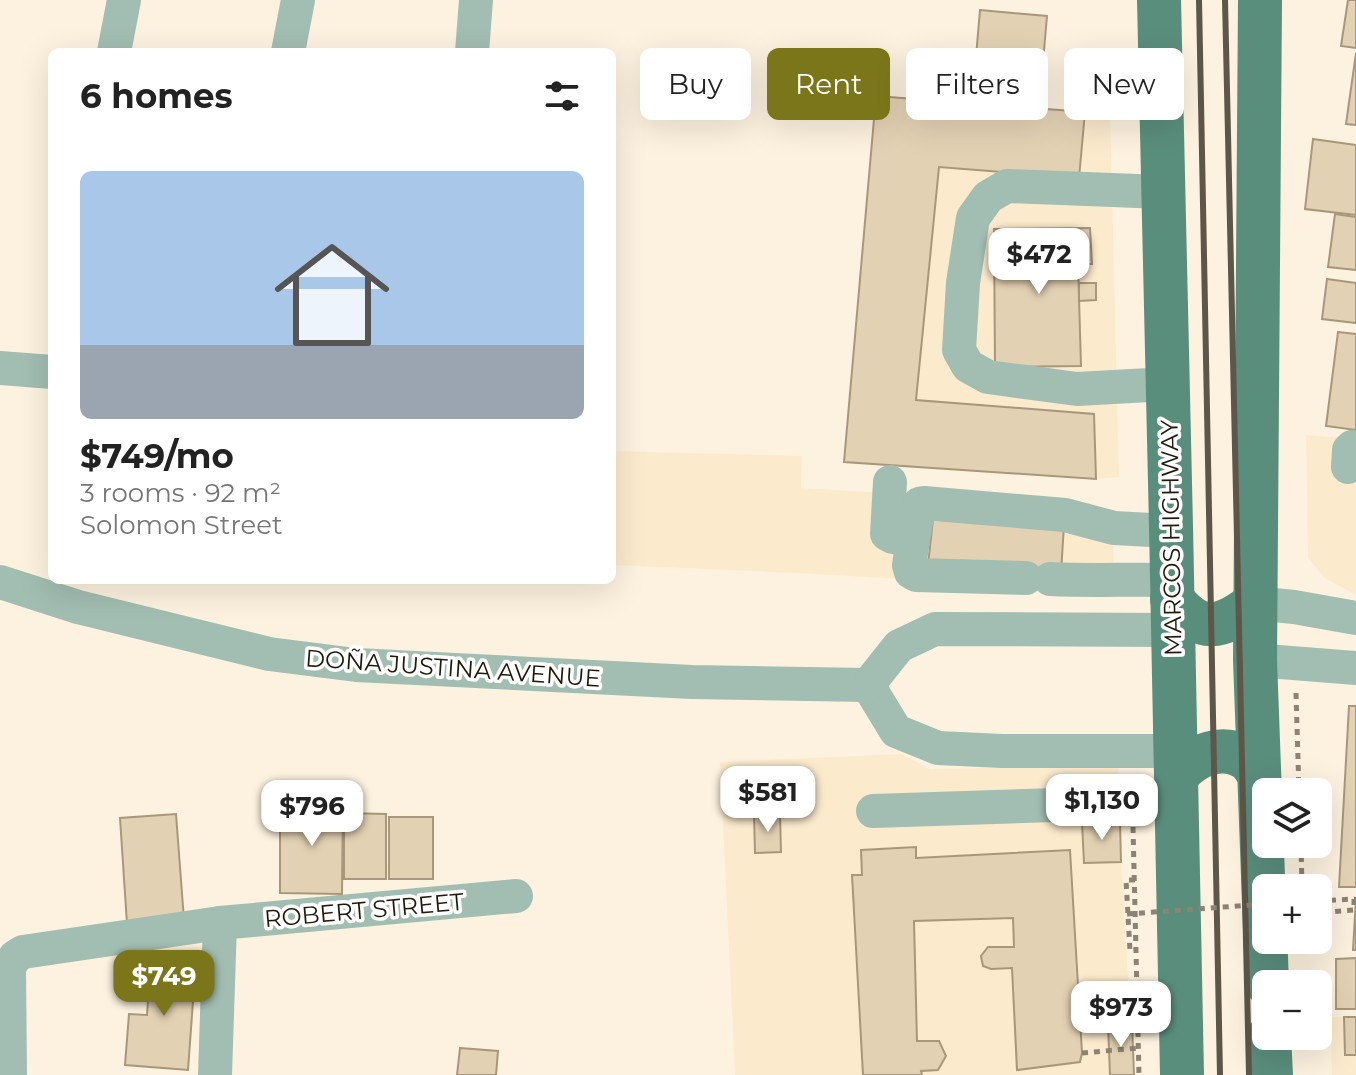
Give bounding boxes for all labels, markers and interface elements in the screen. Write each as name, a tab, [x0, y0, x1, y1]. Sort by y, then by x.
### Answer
chip: Buy	[640, 48, 751, 120]
chip: Rent	[767, 48, 890, 120]
chip: Filters	[906, 48, 1048, 120]
chip: New	[1064, 48, 1184, 120]
icon: filters	[540, 74, 584, 118]
text: 6 homes	[80, 75, 233, 117]
icon: home	[260, 223, 404, 367]
pin: $472	[992, 228, 1086, 296]
text: $472	[1006, 238, 1072, 270]
street label: MARCOS HIGHWAY	[1154, 419, 1188, 656]
text: $749/mo	[80, 435, 234, 477]
text: 3 rooms · 92 m²	[80, 477, 281, 509]
text: Solomon Street	[80, 509, 282, 541]
street label: DOÑA JUSTINA AVENUE	[304, 643, 602, 693]
pin: $581	[721, 766, 815, 834]
pin: $1,130	[1037, 774, 1167, 842]
text: $581	[738, 776, 798, 808]
map controls	[1252, 778, 1332, 1050]
button: layers	[1252, 778, 1332, 858]
pin: $796	[265, 780, 359, 848]
text: $1,130	[1064, 784, 1140, 816]
text: $796	[279, 790, 345, 822]
button: +	[1252, 874, 1332, 954]
street label: ROBERT STREET	[263, 887, 465, 933]
pin: $749	[117, 950, 211, 1018]
text: $749	[131, 960, 197, 992]
button: −	[1252, 970, 1332, 1050]
pin: $973	[1074, 981, 1168, 1049]
text: $973	[1089, 991, 1153, 1023]

